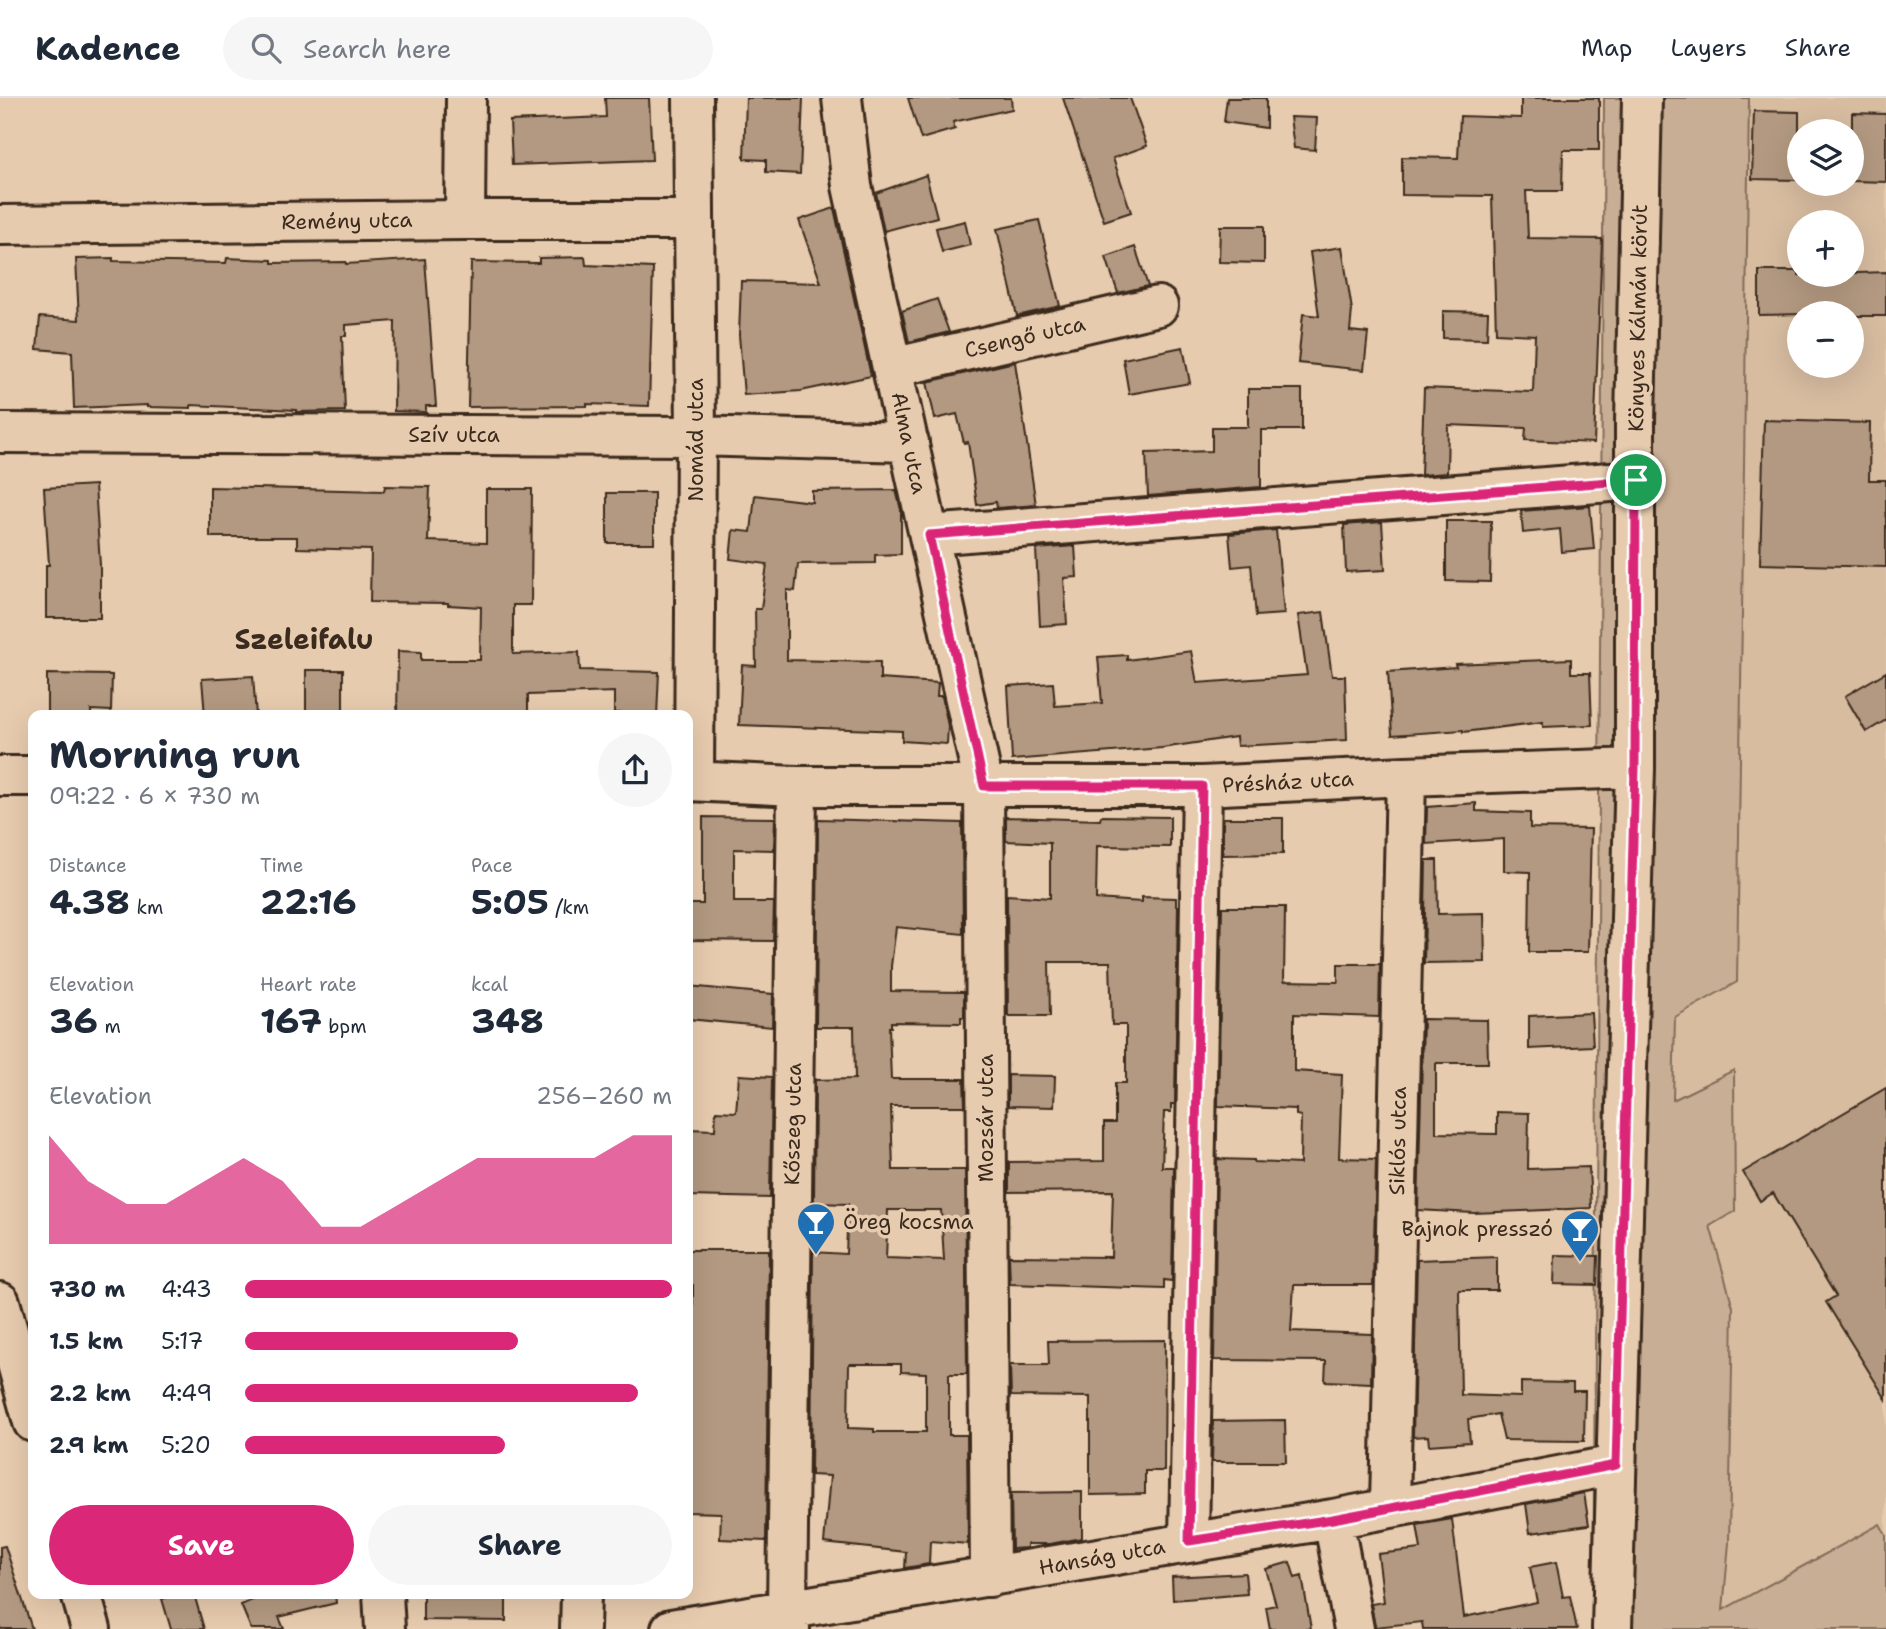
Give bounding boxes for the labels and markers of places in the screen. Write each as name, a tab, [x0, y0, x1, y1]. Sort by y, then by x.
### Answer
pin	[1606, 450, 1666, 510]
bar icon: Öreg kocsma	[795, 1201, 837, 1256]
place label: Öreg kocsma	[843, 1208, 974, 1236]
bar icon: Bajnok presszó	[1559, 1208, 1601, 1263]
place label: Bajnok presszó	[1401, 1215, 1553, 1243]

